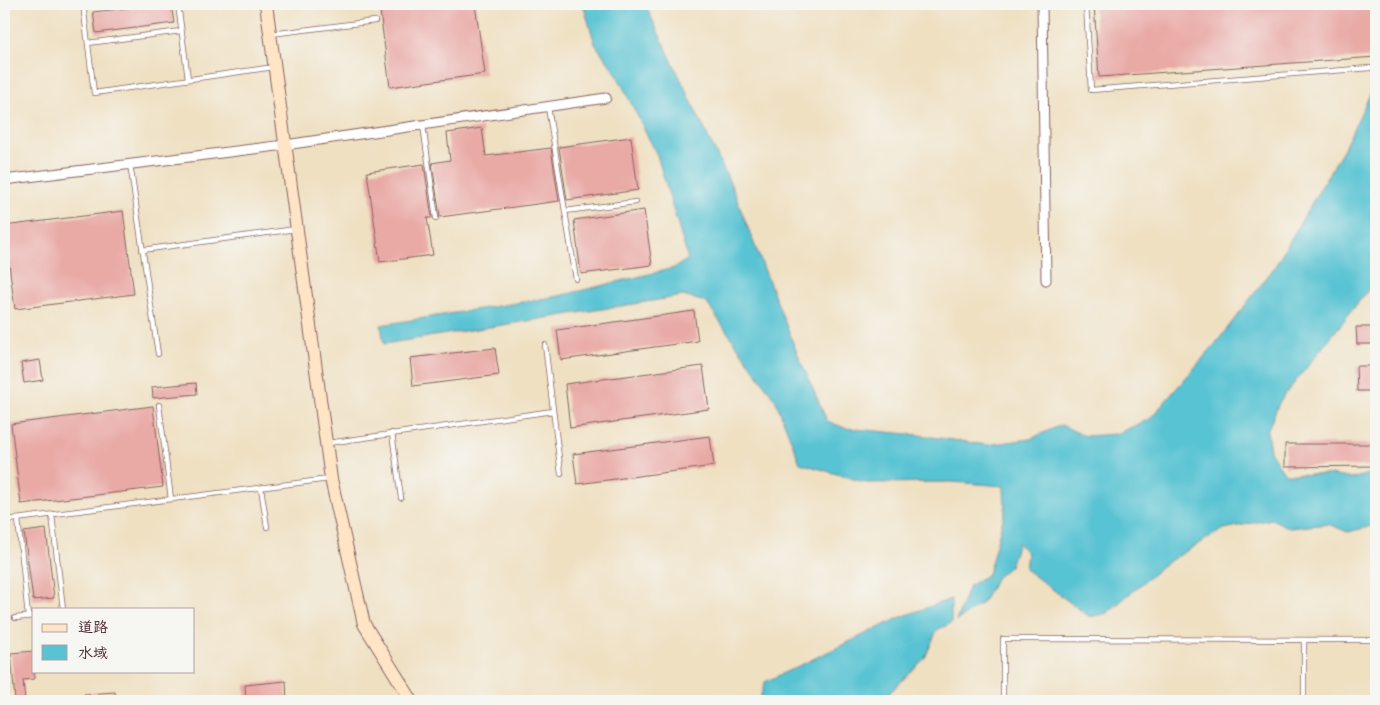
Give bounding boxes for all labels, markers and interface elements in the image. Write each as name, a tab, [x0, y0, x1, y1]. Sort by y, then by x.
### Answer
legend	[32, 608, 195, 672]
text: 道路	[78, 618, 108, 636]
text: 水域	[78, 644, 108, 662]

